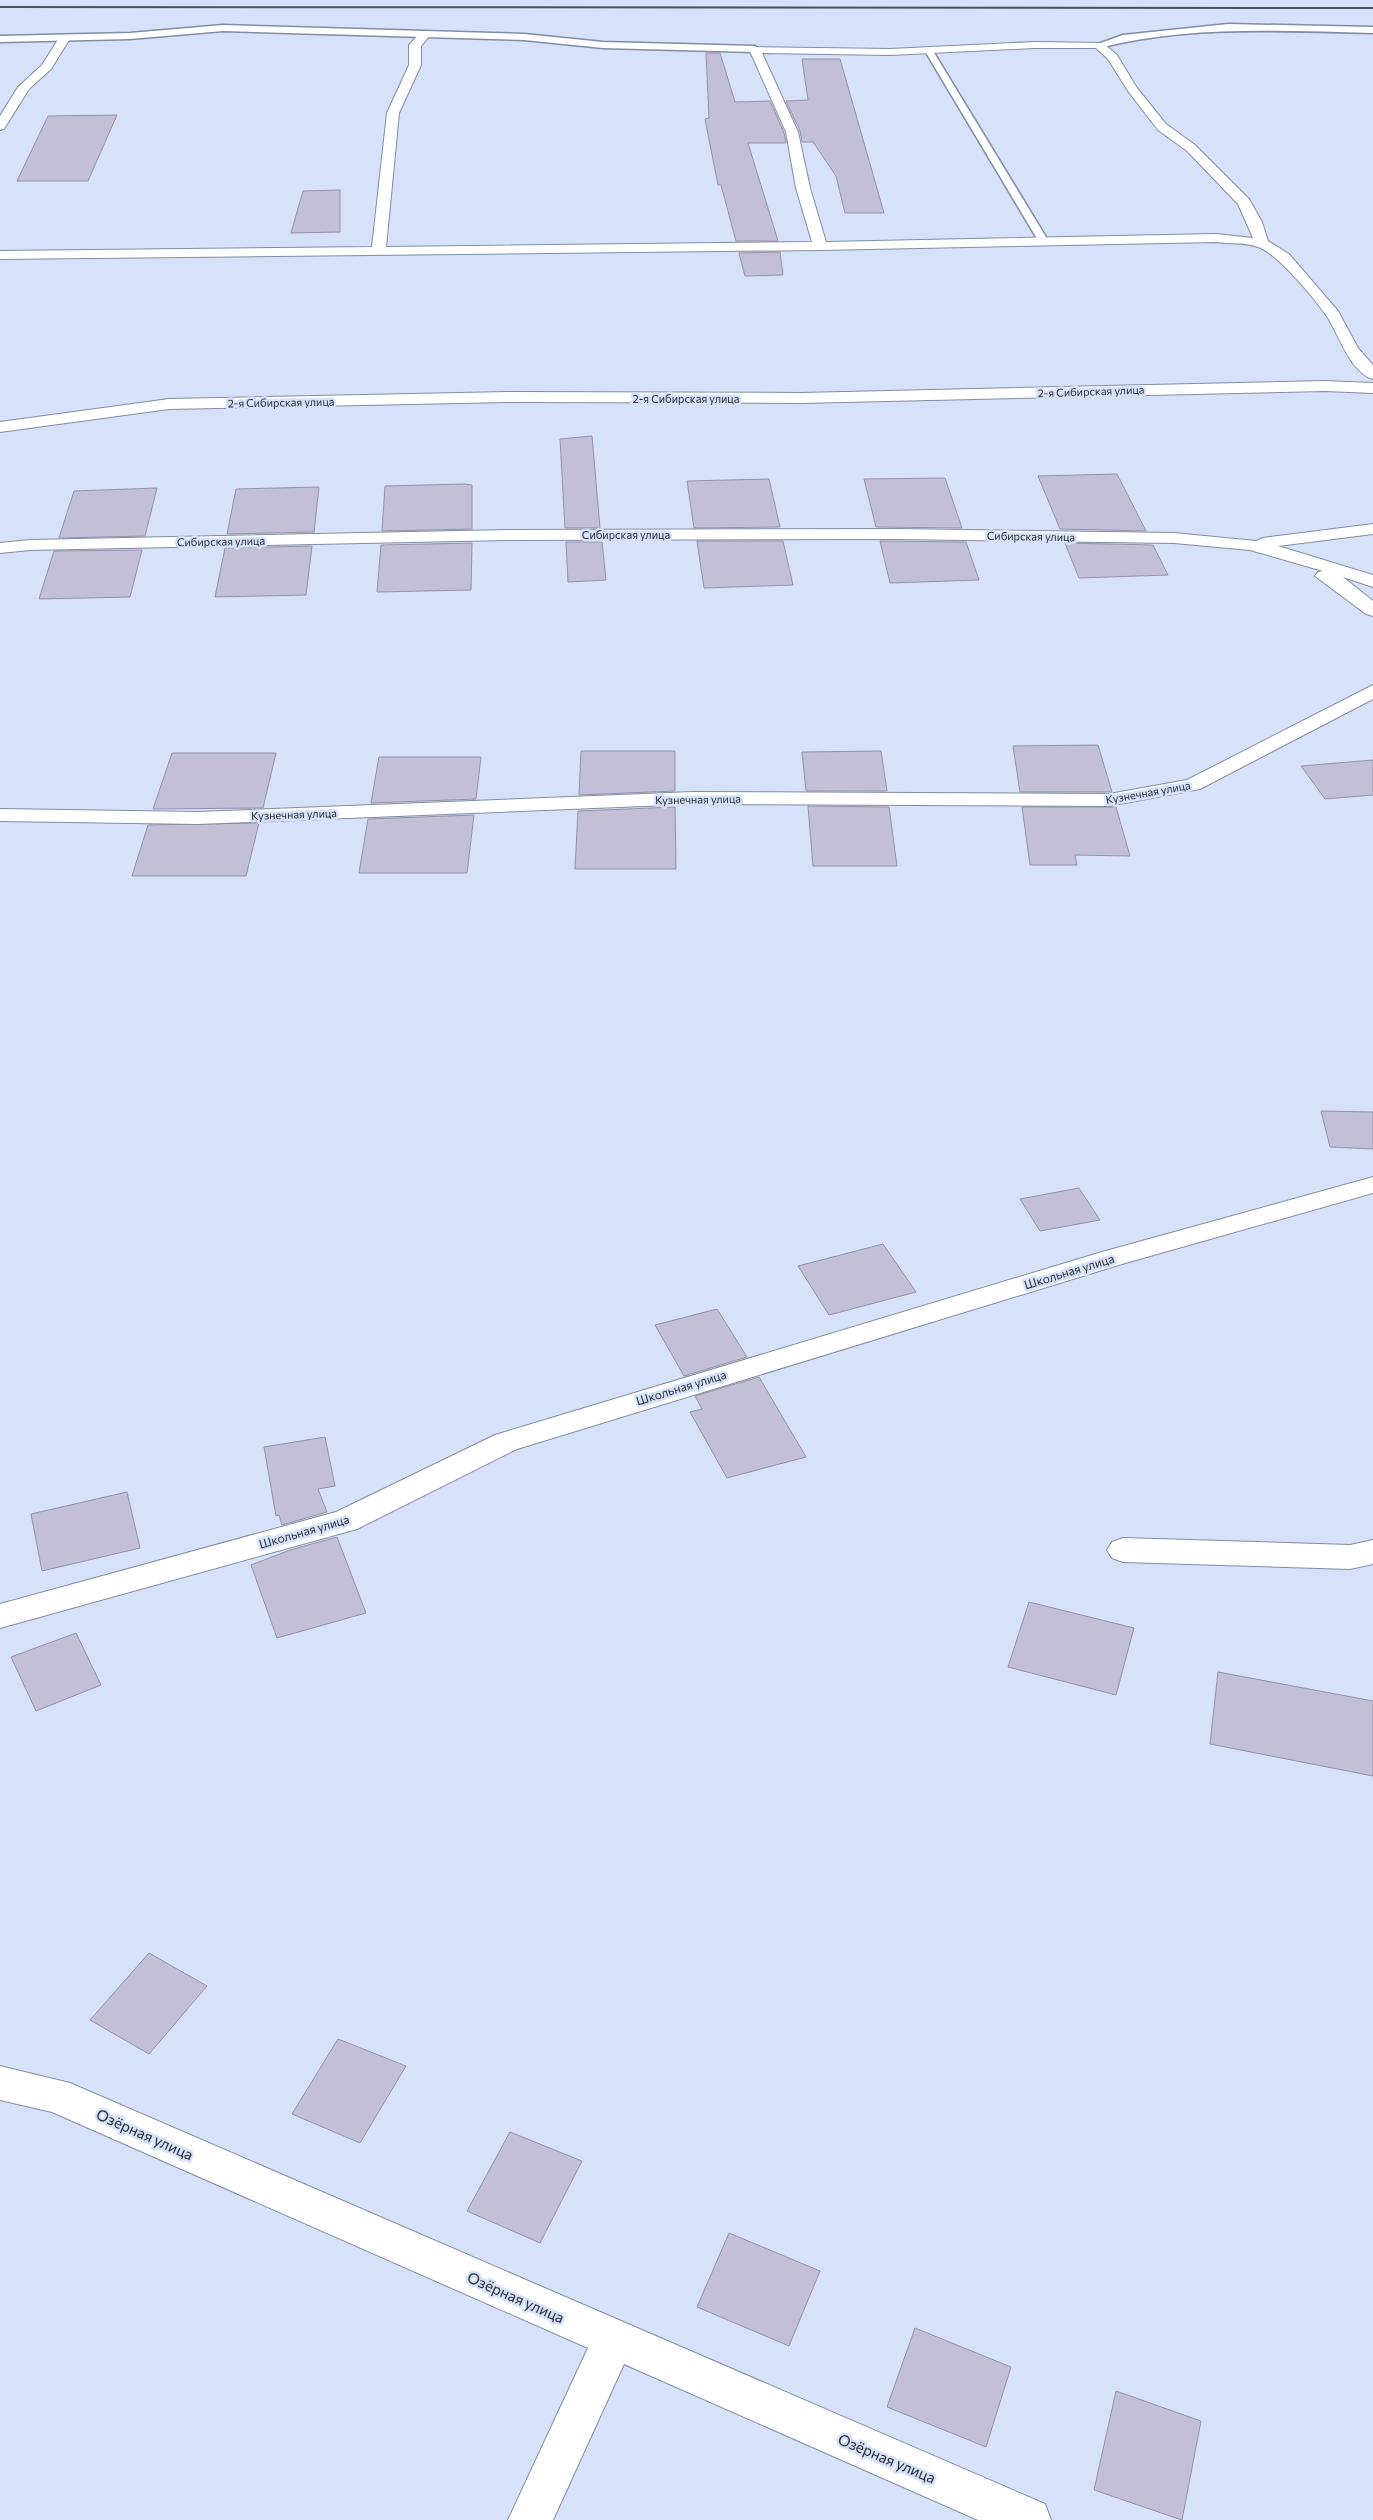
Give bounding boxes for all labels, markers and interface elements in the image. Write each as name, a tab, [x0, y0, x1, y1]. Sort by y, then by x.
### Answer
street label: 2-я Сибирская улица	[1037, 383, 1145, 399]
street label: 2-я Сибирская улица	[633, 392, 739, 405]
street label: 2-я Сибирская улица	[227, 395, 335, 409]
street label: Сибирская улица	[582, 528, 670, 541]
street label: Сибирская улица	[987, 529, 1075, 543]
street label: Сибирская улица	[177, 534, 265, 548]
street label: Кузнечная улица	[1105, 778, 1191, 806]
street label: Кузнечная улица	[655, 792, 741, 806]
street label: Кузнечная улица	[251, 806, 337, 822]
street label: Школьная улица	[1022, 1251, 1116, 1291]
street label: Школьная улица	[634, 1367, 728, 1407]
street label: Школьная улица	[257, 1511, 351, 1551]
street label: Озёрная улица	[94, 2105, 196, 2163]
street label: Озёрная улица	[465, 2268, 567, 2326]
street label: Озёрная улица	[835, 2429, 939, 2487]

